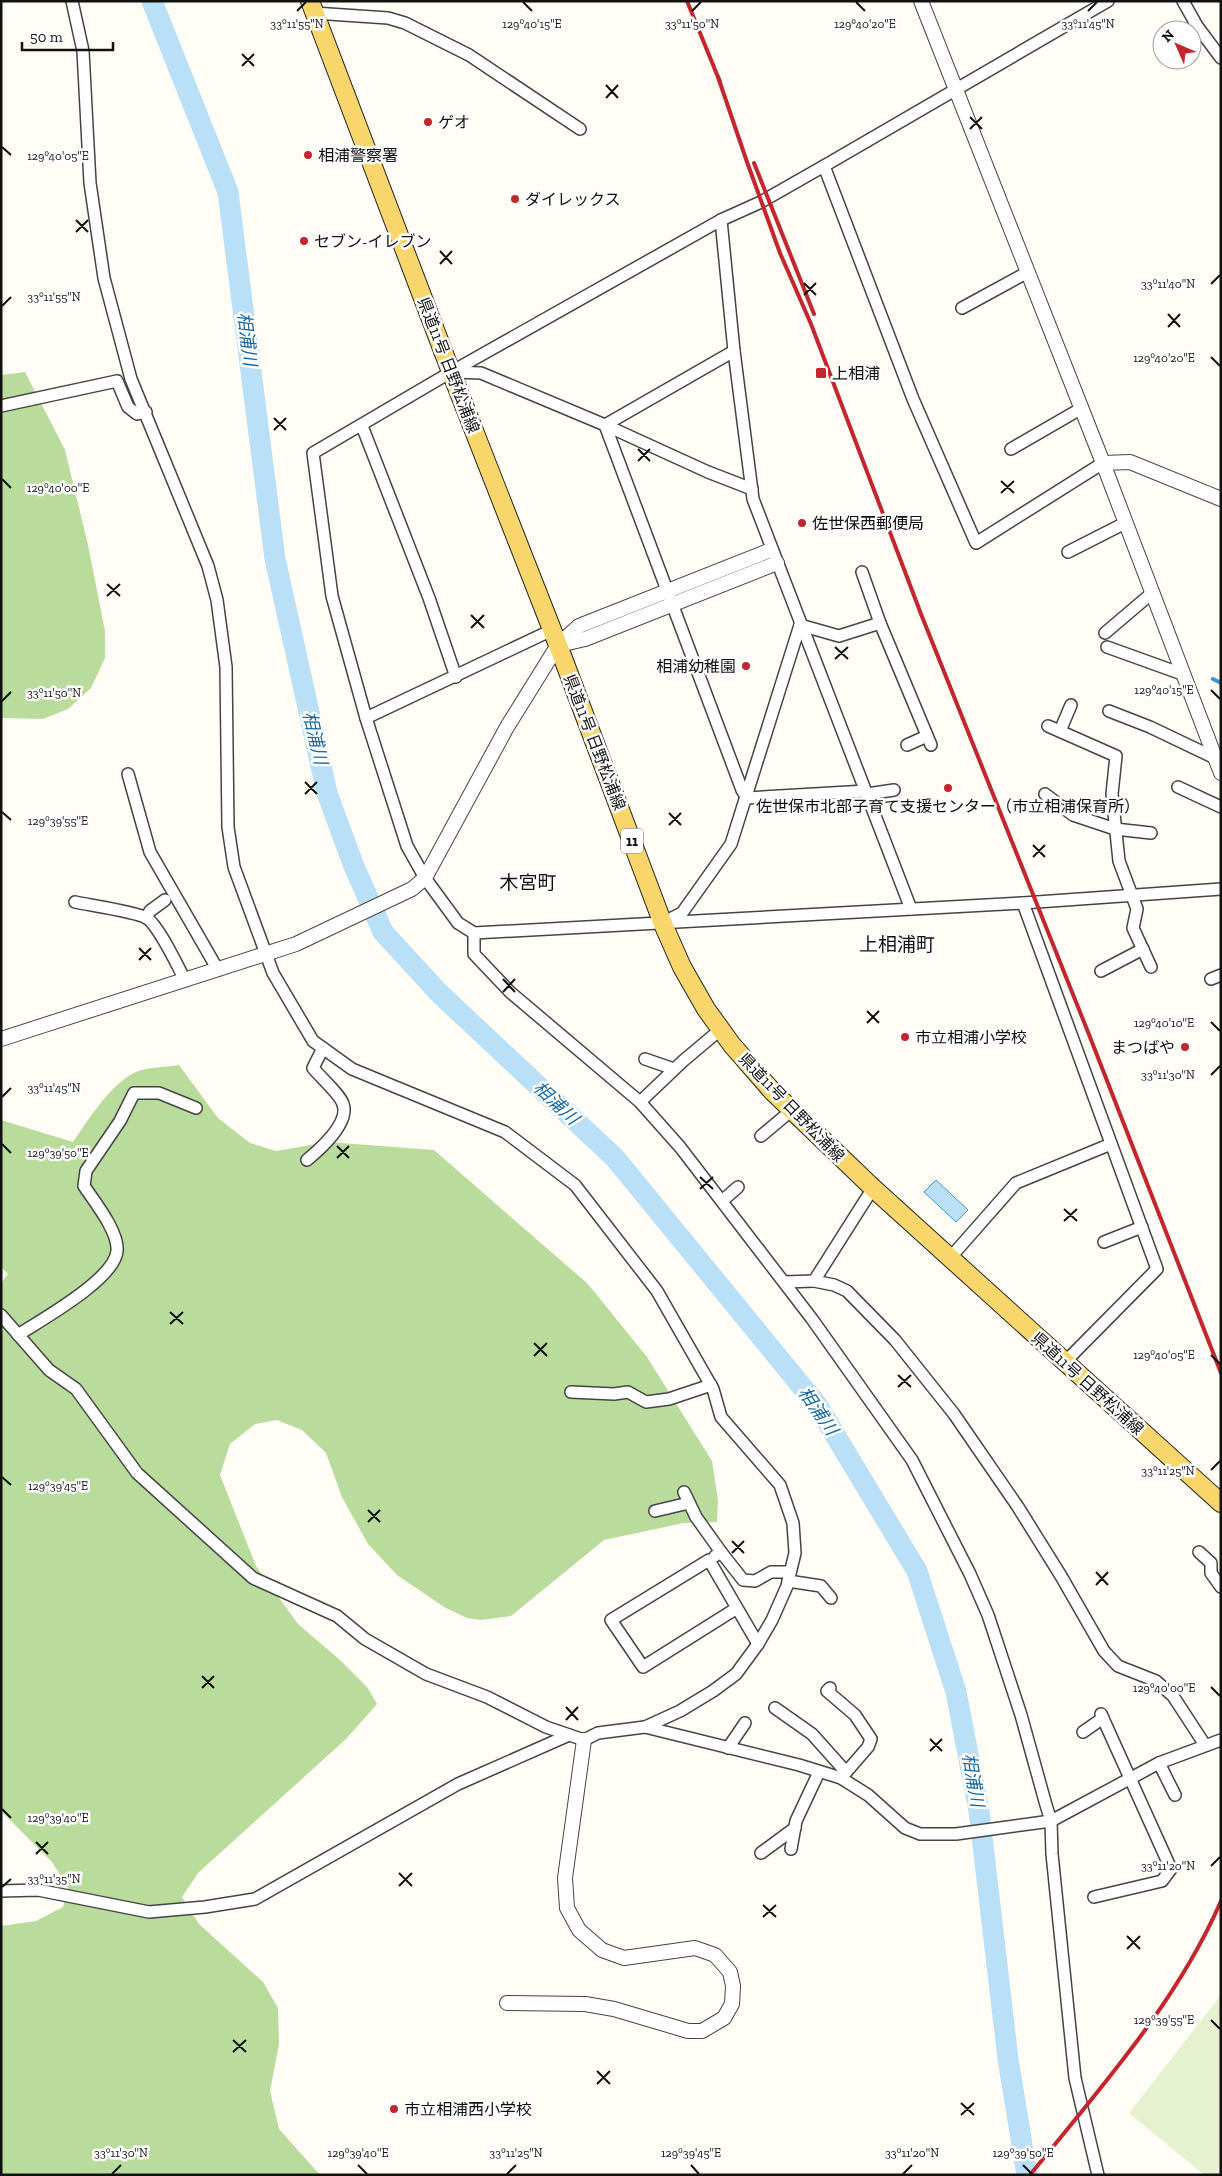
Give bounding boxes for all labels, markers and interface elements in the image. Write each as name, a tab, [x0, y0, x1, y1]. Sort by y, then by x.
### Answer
text: 33°11'55"N	[270, 17, 324, 31]
text: 129°40'15"E	[502, 17, 562, 31]
text: 33°11'50"N	[665, 17, 719, 31]
text: 129°40'20"E	[834, 17, 896, 31]
text: 33°11'45"N	[1061, 17, 1115, 31]
scale bar	[22, 20, 114, 52]
north arrow	[1152, 20, 1202, 70]
text: N	[1158, 26, 1178, 46]
text: 50 m	[30, 28, 63, 46]
place label: ゲオ	[438, 113, 470, 132]
marker: ゲオ	[422, 116, 434, 128]
place label: 相浦警察署	[318, 146, 398, 165]
text: 129°40'05"E	[27, 149, 89, 163]
marker: 相浦警察署	[302, 149, 314, 161]
place label: ダイレックス	[525, 190, 621, 209]
marker: ダイレックス	[509, 193, 521, 205]
place label: セブン-イレブン	[314, 232, 432, 251]
marker: セブン-イレブン	[298, 235, 310, 247]
text: 33°11'40"N	[1141, 277, 1195, 291]
text: 33°11'55"N	[27, 290, 81, 304]
street label: 県道11号 日野松浦線	[414, 295, 483, 436]
water label: 相浦川	[233, 311, 261, 369]
text: 129°40'20"E	[1133, 351, 1195, 365]
place label: 上相浦	[832, 364, 880, 383]
marker: 上相浦	[814, 366, 828, 380]
text: 129°40'00"E	[27, 481, 89, 495]
place label: 佐世保西郵便局	[812, 514, 924, 533]
marker: 佐世保西郵便局	[796, 517, 808, 529]
place label: 相浦幼稚園	[656, 657, 736, 676]
marker: 相浦幼稚園	[740, 660, 752, 672]
street label: 県道11号 日野松浦線	[560, 672, 629, 813]
text: 129°40'15"E	[1134, 683, 1194, 697]
text: 33°11'50"N	[27, 686, 81, 700]
water label: 相浦川	[298, 709, 332, 769]
marker: 佐世保市北部子育て支援センター（市立相浦保育所）	[942, 782, 954, 794]
place label: 佐世保市北部子育て支援センター（市立相浦保育所）	[756, 797, 1140, 816]
text: 129°39'55"E	[28, 814, 88, 828]
road number: 11	[621, 828, 643, 854]
district label: 木宮町	[499, 871, 557, 894]
district label: 上相浦町	[859, 933, 935, 956]
text: 129°40'10"E	[1134, 1016, 1194, 1030]
place label: 市立相浦小学校	[915, 1028, 1027, 1047]
marker: 市立相浦小学校	[899, 1031, 911, 1043]
place label: まつばや	[1111, 1038, 1175, 1057]
marker: まつばや	[1179, 1041, 1191, 1053]
street label: 県道11号 日野松浦線	[735, 1049, 848, 1166]
text: 33°11'30"N	[1141, 1068, 1195, 1082]
water label: 相浦川	[529, 1077, 585, 1131]
text: 33°11'45"N	[27, 1081, 81, 1095]
text: 129°39'50"E	[27, 1146, 89, 1160]
street label: 県道11号 日野松浦線	[1028, 1328, 1148, 1439]
text: 129°40'05"E	[1133, 1348, 1195, 1362]
water label: 相浦川	[794, 1383, 844, 1441]
text: 33°11'25"N	[1141, 1464, 1195, 1478]
text: 129°39'45"E	[28, 1479, 88, 1493]
text: 129°40'00"E	[1133, 1681, 1195, 1695]
water label: 相浦川	[957, 1752, 989, 1810]
text: 129°39'40"E	[28, 1811, 88, 1825]
text: 33°11'20"N	[1141, 1859, 1195, 1873]
text: 33°11'35"N	[27, 1872, 81, 1886]
text: 129°39'55"E	[1134, 2013, 1194, 2027]
place label: 市立相浦西小学校	[404, 2100, 532, 2119]
marker: 市立相浦西小学校	[388, 2103, 400, 2115]
text: 33°11'30"N	[94, 2146, 148, 2160]
text: 129°39'40"E	[328, 2146, 388, 2160]
text: 33°11'25"N	[489, 2146, 543, 2160]
text: 129°39'45"E	[661, 2146, 721, 2160]
text: 33°11'20"N	[885, 2146, 939, 2160]
text: 129°39'50"E	[992, 2146, 1054, 2160]

